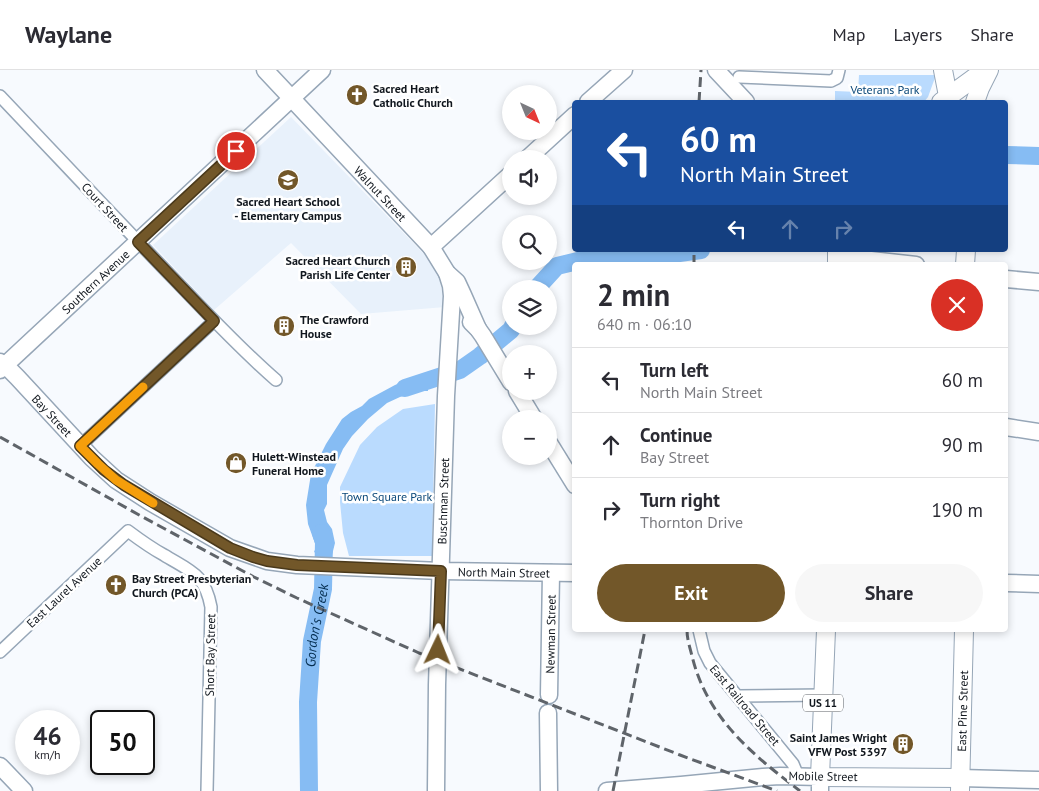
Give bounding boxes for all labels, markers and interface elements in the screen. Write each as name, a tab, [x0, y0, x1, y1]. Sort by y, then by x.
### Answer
text: Waylane	[25, 19, 112, 50]
text: Map	[833, 23, 865, 46]
text: Layers	[893, 23, 942, 46]
text: Share	[970, 23, 1014, 46]
place label: Sacred Heart Catholic Church	[373, 81, 453, 110]
park label: Veterans Park	[849, 82, 920, 97]
church icon: Sacred Heart Catholic Church	[345, 83, 369, 107]
north arrow	[502, 85, 558, 140]
map controls	[502, 85, 557, 465]
text: 60 m	[680, 116, 757, 162]
icon: left	[597, 120, 662, 185]
pin	[215, 130, 257, 172]
icon: arrive	[222, 137, 250, 165]
button: sound	[502, 150, 557, 205]
text: North Main Street	[680, 160, 848, 188]
street label: Walnut Street	[351, 163, 410, 224]
school or university icon: Sacred Heart School - Elementary Campus	[276, 168, 300, 192]
street label: Court Street	[78, 179, 132, 235]
place label: Sacred Heart School - Elementary Campus	[234, 194, 342, 223]
button: search	[502, 215, 557, 270]
icon: left	[723, 215, 751, 243]
icon: ahead	[776, 215, 804, 243]
icon: right	[829, 215, 857, 243]
street label: Southern Avenue	[58, 246, 132, 317]
place label: Sacred Heart Church Parish Life Center	[286, 253, 391, 282]
building icon: Sacred Heart Church Parish Life Center	[394, 255, 418, 279]
text: 2 min	[597, 275, 670, 314]
button: close	[931, 279, 983, 331]
button: layers	[502, 280, 557, 335]
place label: The Crawford House	[300, 312, 369, 341]
building icon: The Crawford House	[272, 314, 296, 338]
text: 640 m · 06:10	[597, 314, 692, 334]
button: +	[502, 345, 557, 400]
text: Turn left	[640, 358, 709, 382]
icon: left	[597, 366, 625, 394]
text: 60 m	[942, 368, 983, 392]
text: North Main Street	[640, 382, 762, 402]
street label: Bay Street	[29, 391, 76, 439]
button: −	[502, 410, 557, 465]
text: Continue	[640, 423, 712, 447]
icon: ahead	[597, 431, 625, 459]
text: 90 m	[942, 433, 983, 457]
text: Bay Street	[640, 447, 709, 467]
place label: Hulett-Winstead Funeral Home	[252, 449, 336, 478]
shop icon: Hulett-Winstead Funeral Home	[224, 451, 248, 475]
street label: Buschman Street	[434, 458, 452, 545]
text: Turn right	[640, 488, 720, 512]
park label: Town Square Park	[342, 489, 433, 504]
icon: right	[597, 496, 625, 524]
text: 190 m	[931, 498, 983, 522]
text: Thornton Drive	[640, 512, 743, 532]
street label: East Laurel Avenue	[23, 553, 105, 631]
street label: North Main Street	[458, 564, 550, 580]
button: Exit	[597, 564, 785, 622]
button: Share	[795, 564, 983, 622]
place label: Bay Street Presbyterian Church (PCA)	[132, 571, 251, 600]
church icon: Bay Street Presbyterian Church (PCA)	[104, 573, 128, 597]
water label: Gordon's Creek	[301, 583, 332, 668]
street label: Newman Street	[542, 594, 558, 674]
street label: Short Bay Street	[202, 613, 218, 697]
position arrow	[411, 623, 463, 675]
street label: East Railroad Street	[707, 661, 783, 749]
street label: East Pine Street	[953, 670, 970, 752]
road number: US 11	[803, 694, 843, 711]
speed limit sign: 50	[90, 710, 155, 775]
text: 46	[33, 720, 62, 752]
place label: Saint James Wright VFW Post 5397	[790, 730, 888, 759]
building icon: Saint James Wright VFW Post 5397	[891, 732, 915, 756]
text: km/h	[34, 747, 61, 762]
street label: Mobile Street	[788, 768, 858, 784]

